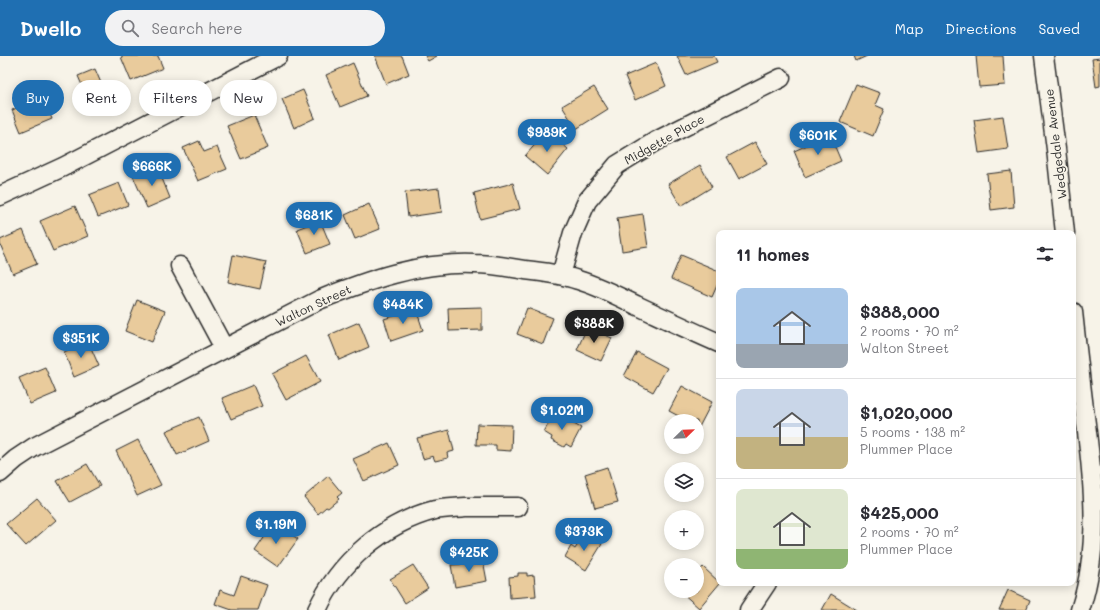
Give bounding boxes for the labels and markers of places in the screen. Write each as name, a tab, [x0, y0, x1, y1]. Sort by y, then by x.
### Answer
pin: $989K	[519, 119, 575, 153]
pin: $601K	[790, 122, 846, 156]
pin: $666K	[124, 153, 180, 187]
pin: $681K	[286, 202, 342, 236]
pin: $484K	[375, 291, 431, 325]
pin: $388K	[566, 310, 622, 344]
pin: $351K	[53, 325, 109, 359]
pin: $1.02M	[529, 397, 595, 431]
pin: $1.19M	[243, 511, 309, 545]
pin: $373K	[556, 518, 612, 552]
pin: $425K	[441, 539, 497, 573]

